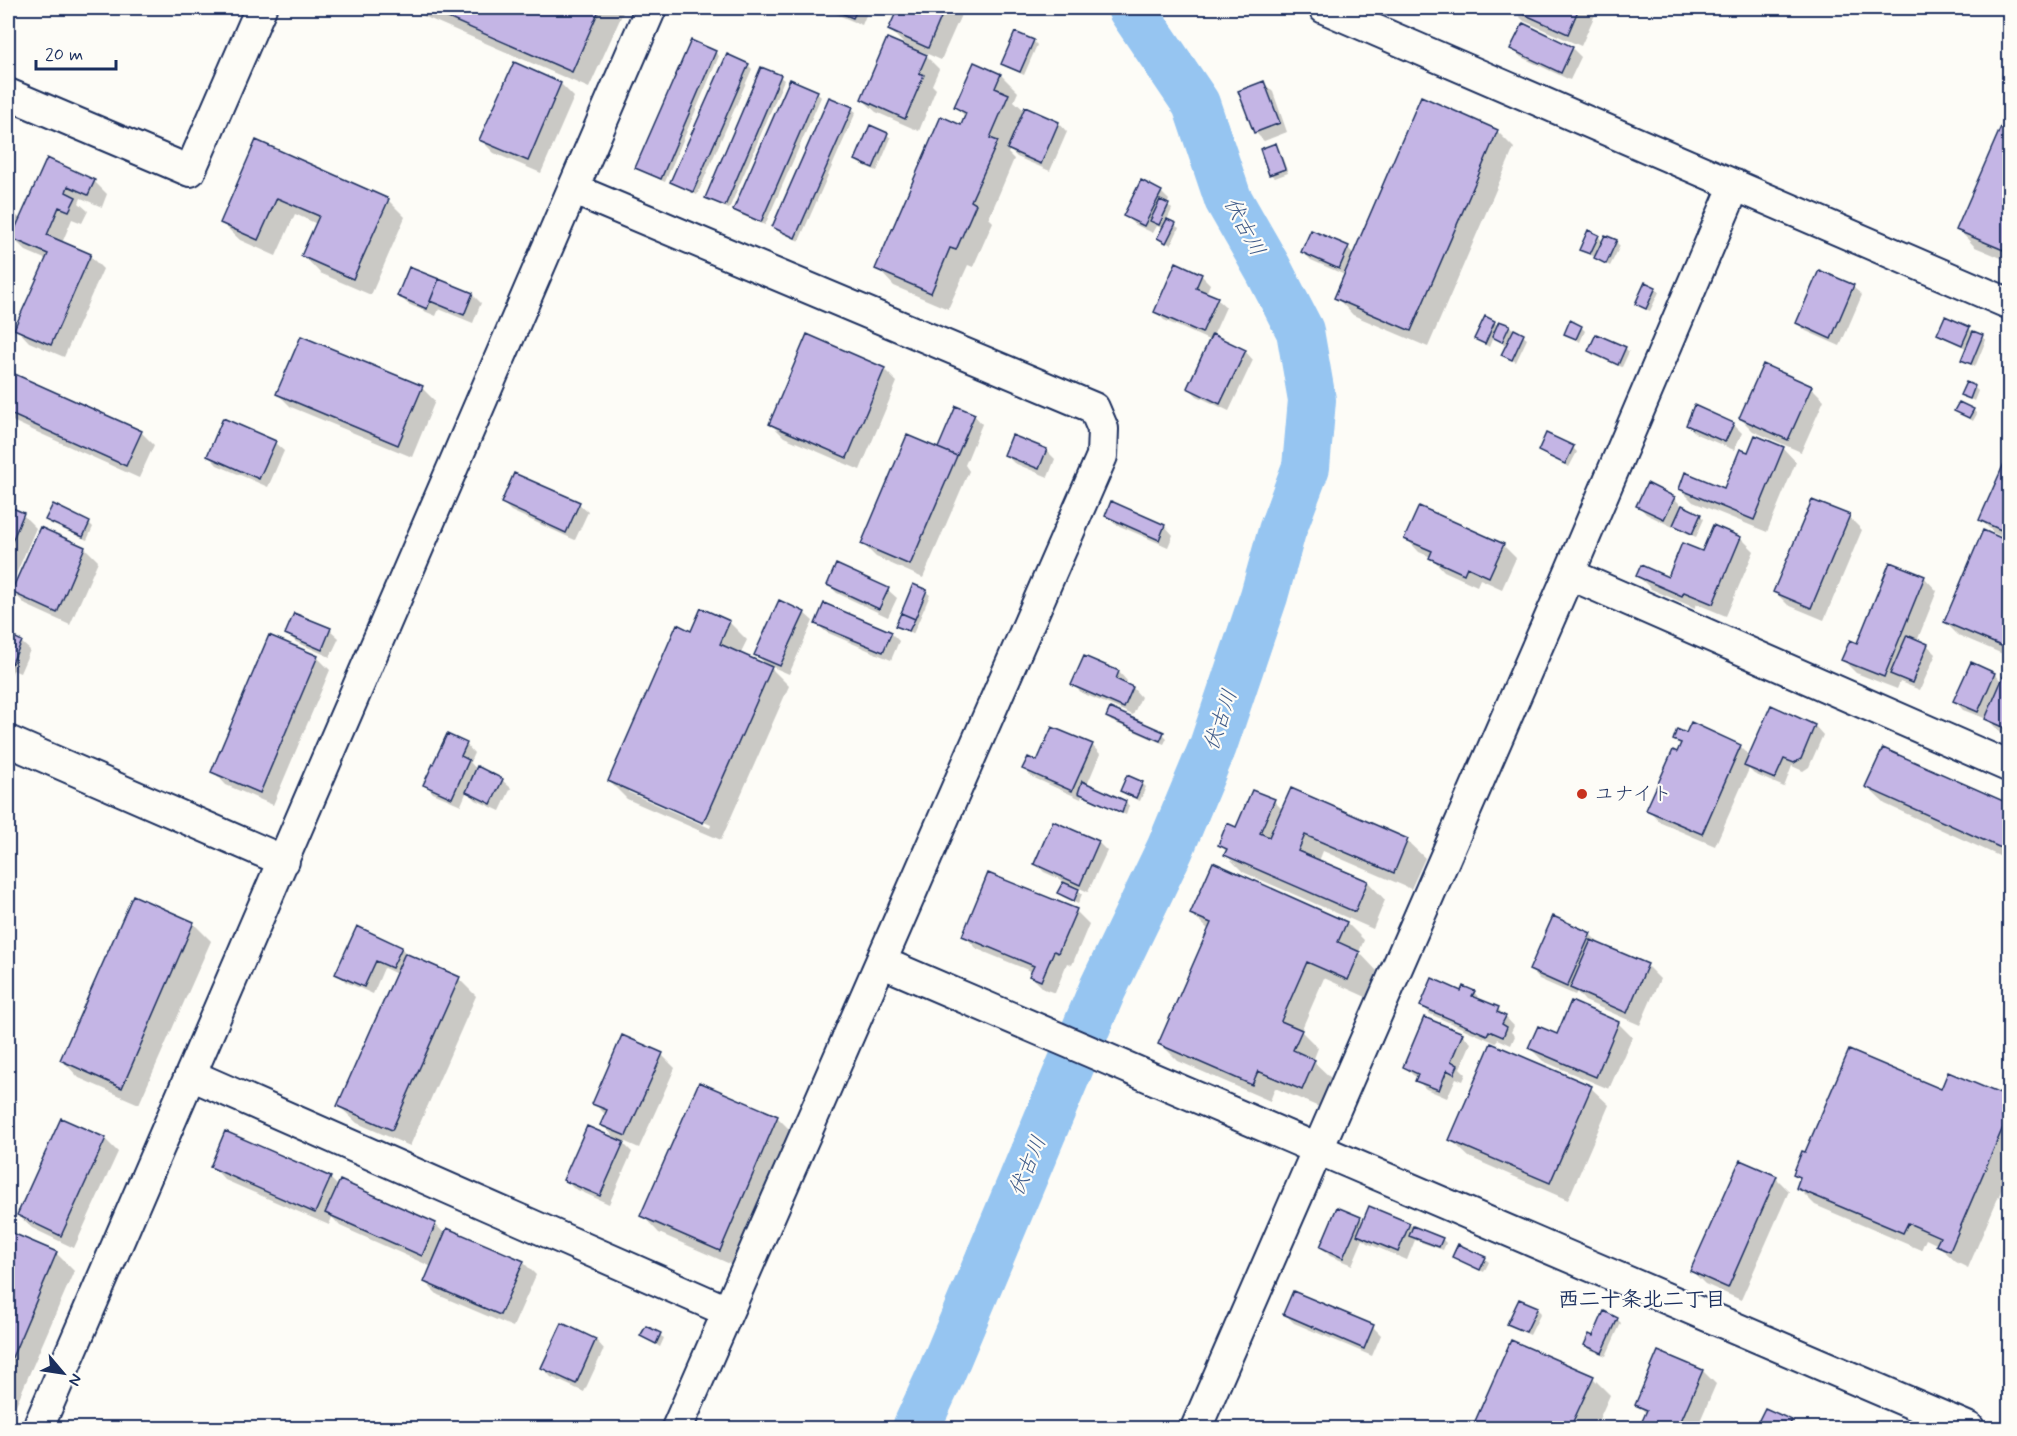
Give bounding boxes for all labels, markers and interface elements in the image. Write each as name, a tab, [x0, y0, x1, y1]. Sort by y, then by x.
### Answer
scale bar	[36, 33, 116, 71]
text: 20 m	[45, 43, 83, 67]
water label: 伏古川	[1217, 193, 1271, 261]
water label: 伏古川	[1198, 686, 1244, 754]
place label: ユナイト	[1594, 781, 1672, 808]
marker: ユナイト	[1575, 787, 1589, 801]
water label: 伏古川	[1003, 1132, 1053, 1200]
district label: 西二十条北二丁目	[1558, 1286, 1726, 1314]
north arrow	[33, 1343, 93, 1403]
text: N	[63, 1370, 87, 1389]

